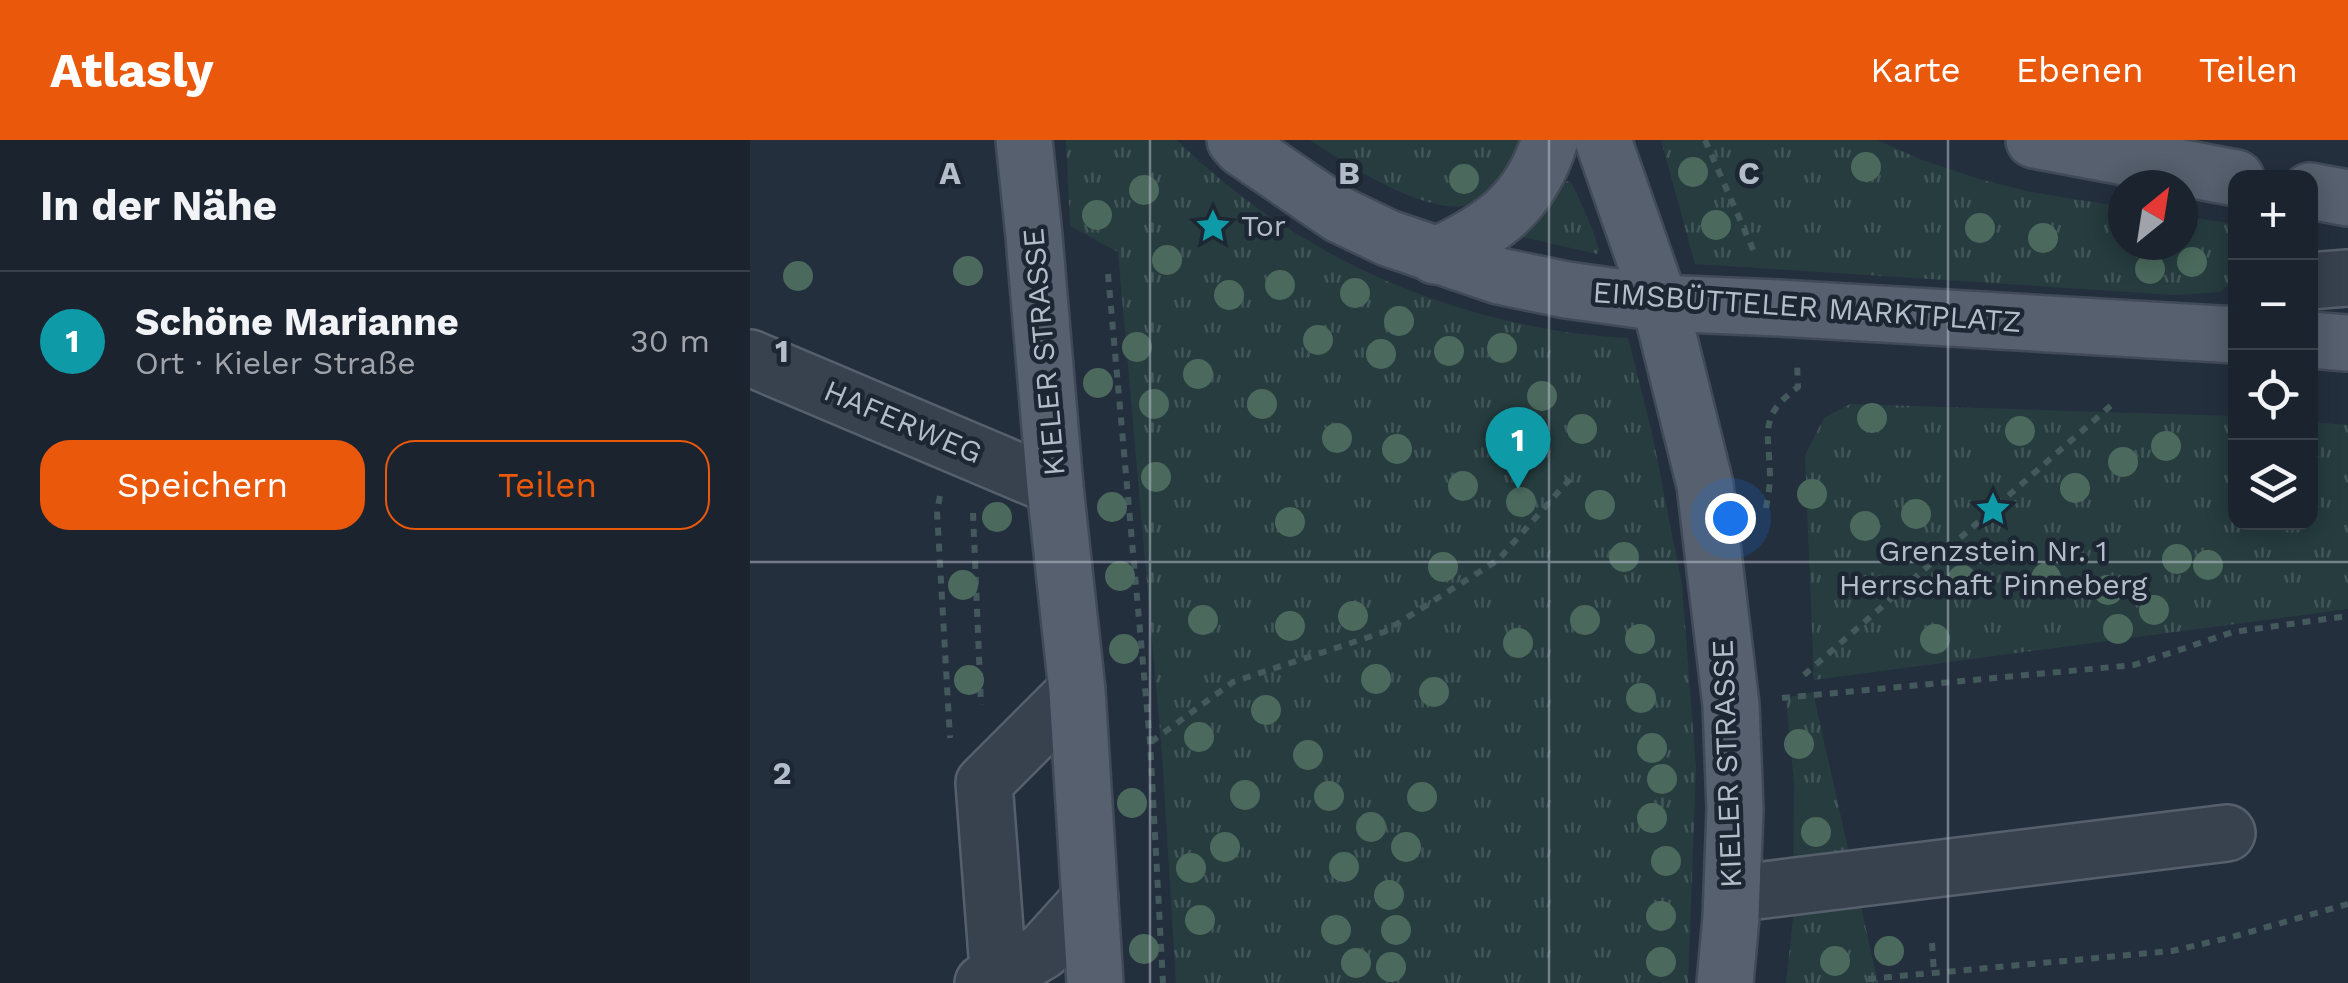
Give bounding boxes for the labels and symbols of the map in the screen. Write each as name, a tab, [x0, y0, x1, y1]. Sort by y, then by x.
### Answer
text: A	[939, 154, 961, 192]
text: B	[1338, 154, 1360, 192]
text: C	[1738, 154, 1760, 192]
north arrow	[2108, 170, 2198, 260]
place icon: Tor	[1194, 207, 1232, 245]
place label: Tor	[1241, 208, 1286, 243]
street label: KIELER STRASSE	[1015, 227, 1072, 477]
street label: EIMSBÜTTELER MARKTPLATZ	[1591, 274, 2023, 339]
text: 1	[775, 332, 789, 370]
street label: HAFERWEG	[819, 373, 987, 471]
pin: 1	[1486, 406, 1550, 489]
place icon: Grenzstein Nr. 1 Herrschaft Pinneberg	[1974, 490, 2012, 528]
your location	[1705, 493, 1756, 544]
place label: Grenzstein Nr. 1 Herrschaft Pinneberg	[1839, 533, 2147, 602]
street label: KIELER STRASSE	[1705, 639, 1748, 889]
text: 2	[772, 754, 792, 792]

